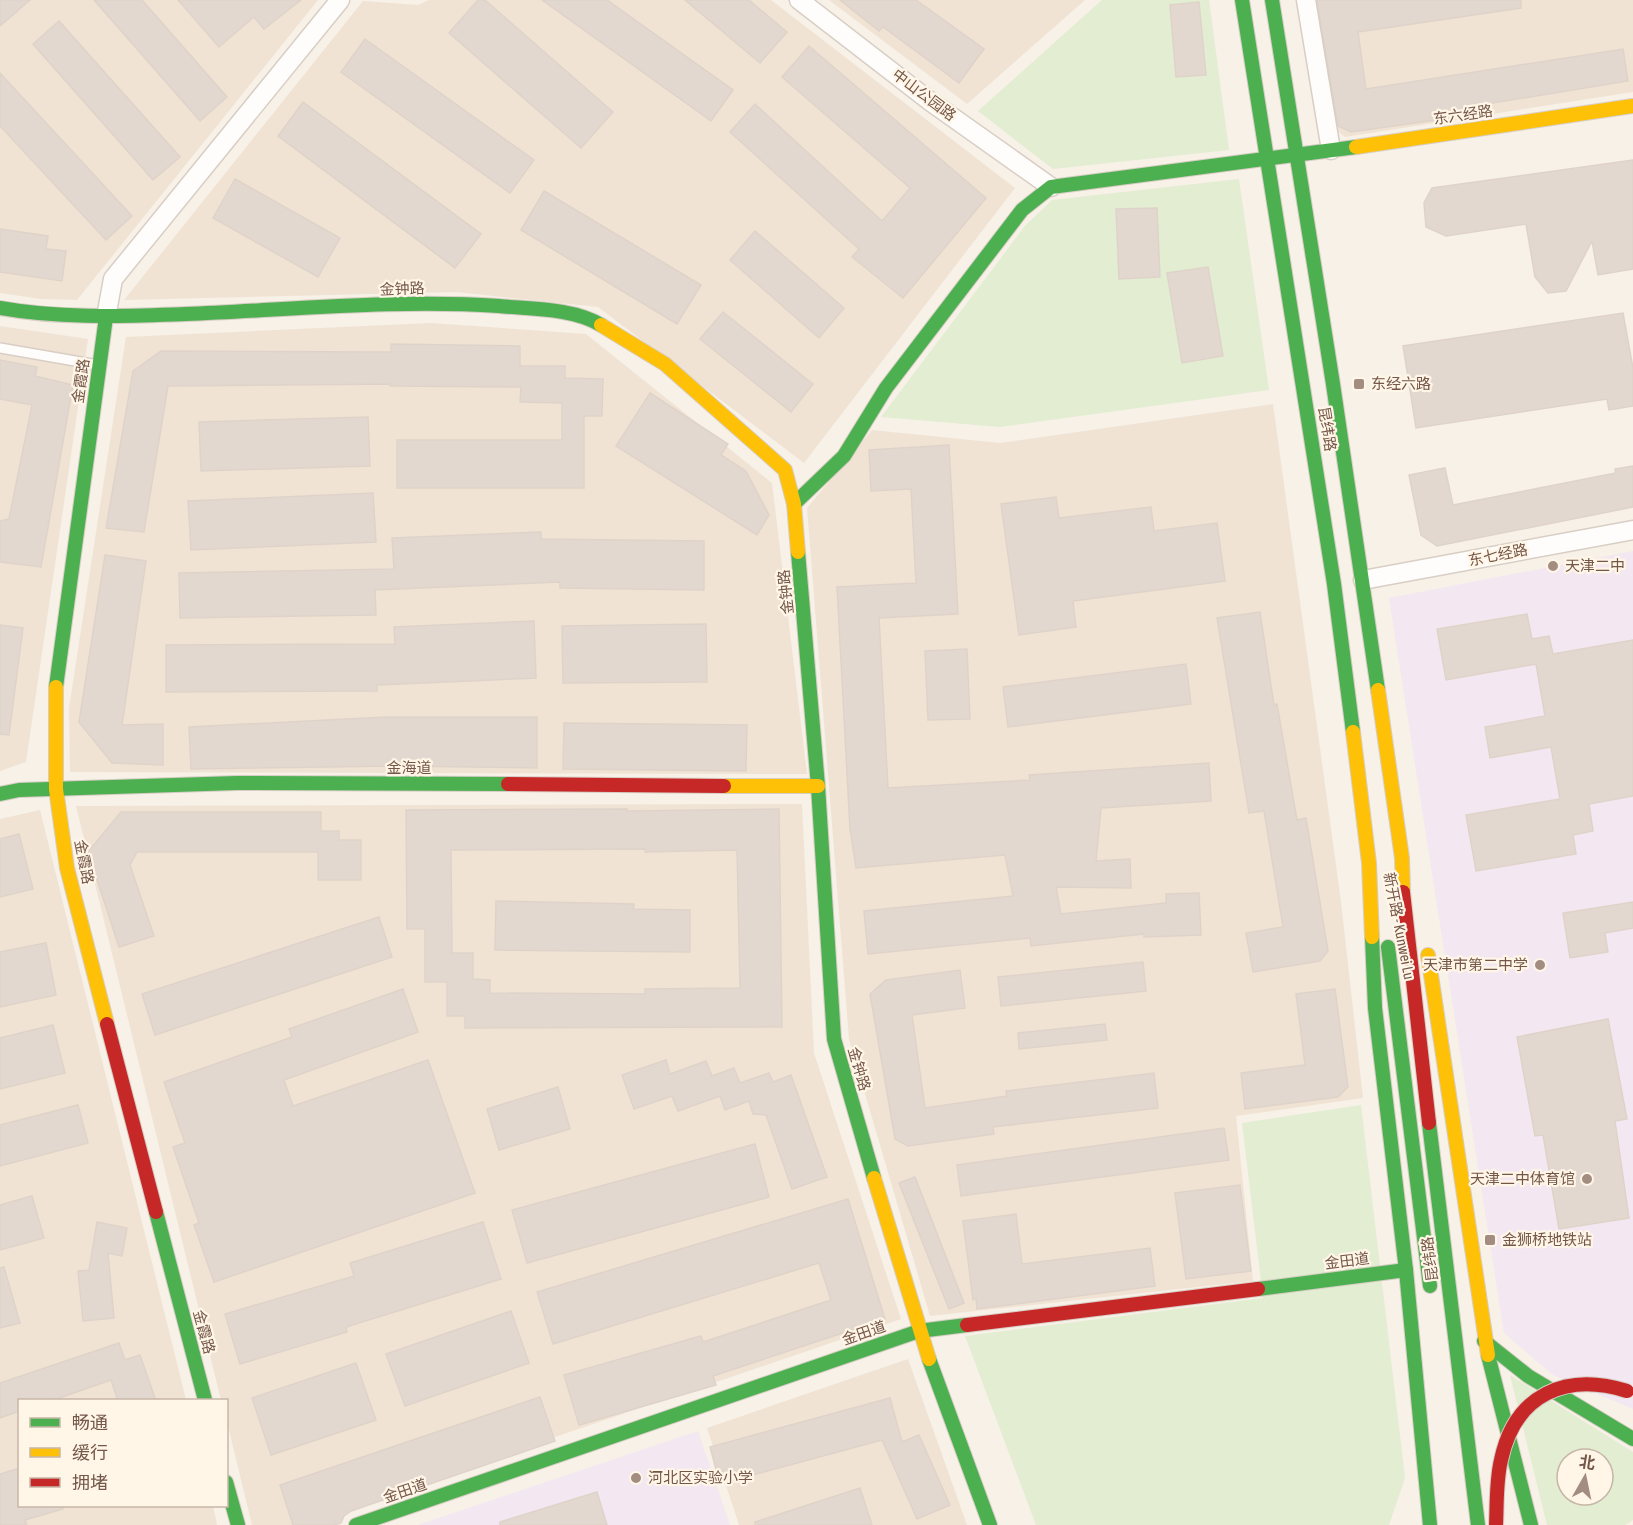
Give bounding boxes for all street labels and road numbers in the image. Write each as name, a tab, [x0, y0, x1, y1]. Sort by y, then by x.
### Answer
street label: 中山公园路	[889, 65, 959, 124]
street label: 东六经路	[1432, 102, 1494, 127]
street label: 金钟路	[379, 279, 425, 298]
street label: 金霞路	[69, 357, 92, 404]
street label: 昆纬路	[1316, 405, 1339, 452]
street label: 东七经路	[1467, 540, 1529, 569]
street label: 金钟路	[775, 569, 796, 615]
street label: 金海道	[386, 759, 432, 776]
street label: 金霞路	[72, 838, 97, 886]
street label: 新开路 - Kunwei Lu	[1381, 871, 1418, 981]
street label: 金钟路	[845, 1045, 874, 1093]
street label: 昆纬路	[1418, 1236, 1441, 1282]
street label: 金田道	[1324, 1249, 1370, 1272]
street label: 金霞路	[190, 1308, 219, 1356]
street label: 金田道	[840, 1317, 888, 1348]
street label: 金田道	[381, 1475, 429, 1506]

